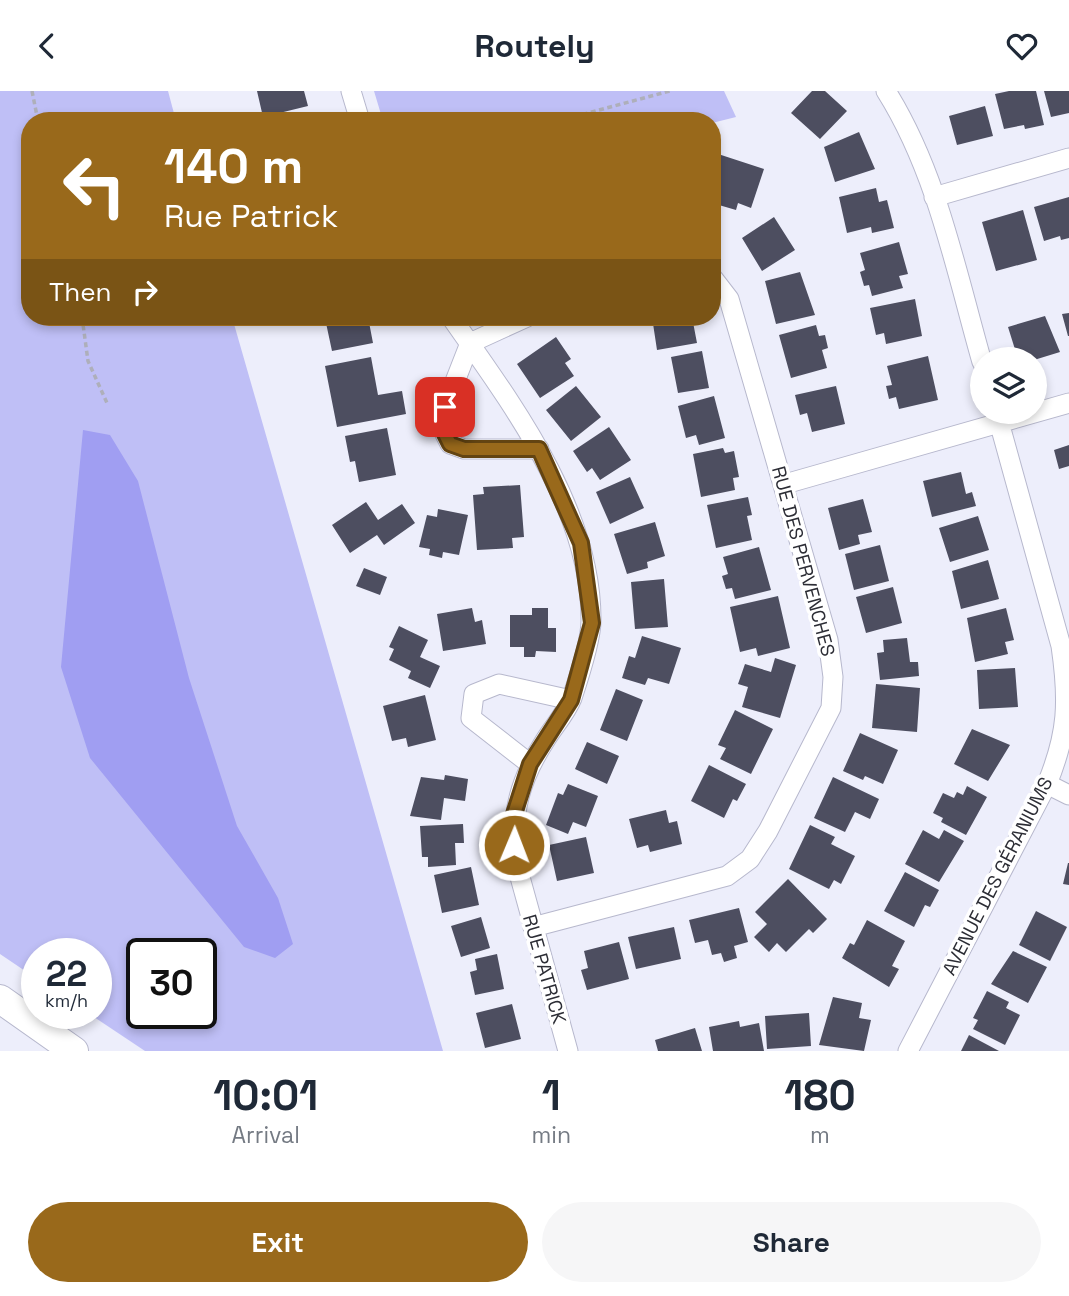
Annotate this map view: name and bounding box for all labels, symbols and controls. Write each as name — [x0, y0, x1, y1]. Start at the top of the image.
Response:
text: Routely — [474, 26, 595, 66]
icon: back — [28, 27, 66, 65]
icon: heart — [1003, 27, 1041, 65]
text: 140 m — [164, 135, 303, 197]
icon: left — [49, 140, 140, 231]
text: Rue Patrick — [164, 196, 338, 236]
icon: right — [126, 273, 164, 311]
text: Then — [49, 275, 112, 309]
map controls — [970, 347, 1047, 424]
button: layers — [970, 347, 1047, 424]
pin — [415, 377, 475, 437]
icon: arrive — [426, 388, 464, 426]
street label: RUE DES PERVENCHES — [766, 463, 841, 659]
street label: AVENUE DES GÉRANIUMS — [937, 773, 1058, 980]
position arrow — [477, 808, 551, 882]
street label: RUE PATRICK — [517, 912, 572, 1027]
speed limit sign: 30 — [126, 938, 217, 1029]
text: 22 — [46, 952, 87, 996]
text: km/h — [45, 989, 88, 1012]
text: 10:01 — [213, 1069, 318, 1122]
text: 1 — [542, 1069, 561, 1122]
text: 180 — [784, 1069, 856, 1122]
text: Arrival — [232, 1120, 300, 1150]
text: min — [531, 1120, 571, 1150]
text: m — [810, 1120, 830, 1150]
button: Exit — [28, 1202, 528, 1282]
button: Share — [542, 1202, 1041, 1282]

